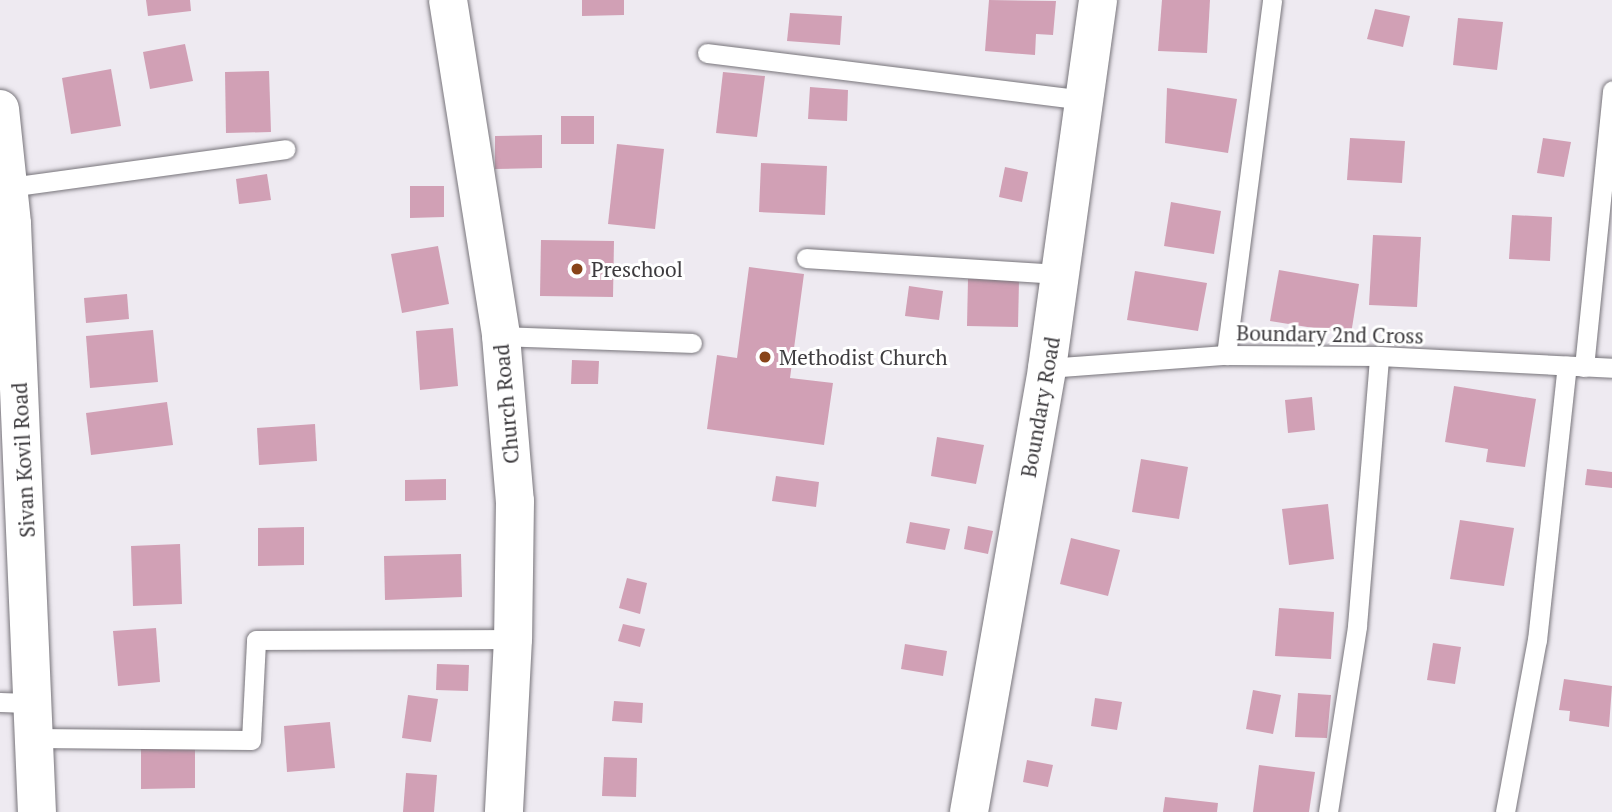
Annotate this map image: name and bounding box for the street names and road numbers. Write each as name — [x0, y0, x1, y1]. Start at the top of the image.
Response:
street label: Boundary 2nd Cross — [1236, 320, 1424, 348]
street label: Boundary Road — [1015, 335, 1065, 479]
street label: Church Road — [488, 343, 524, 465]
street label: Sivan Kovil Road — [6, 382, 40, 538]

